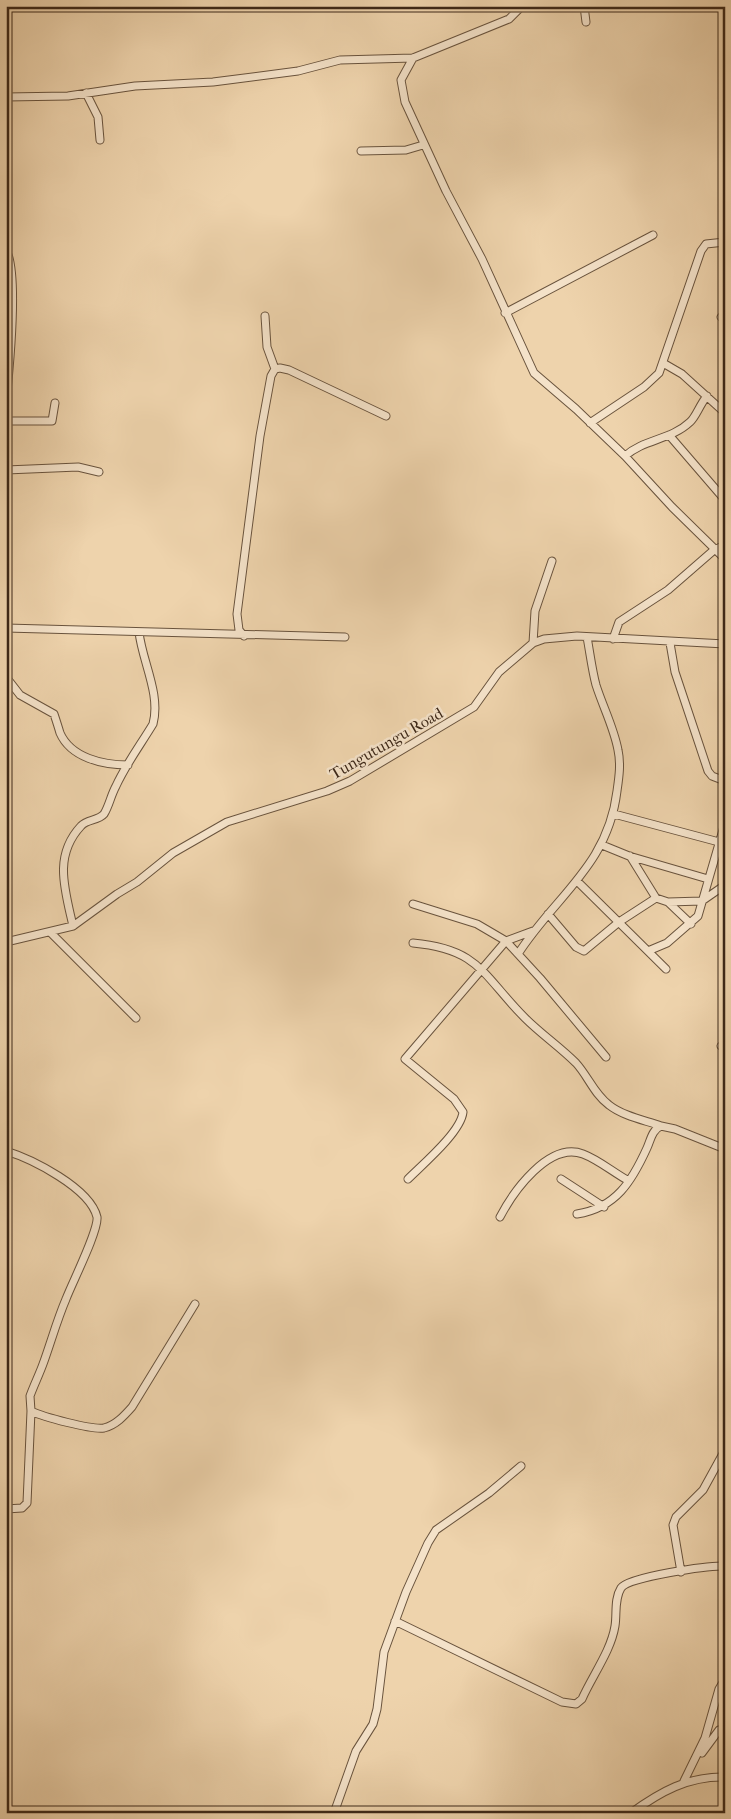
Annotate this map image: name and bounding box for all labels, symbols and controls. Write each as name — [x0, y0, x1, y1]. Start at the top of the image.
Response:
street label: Tungutungu Road — [326, 703, 446, 784]

